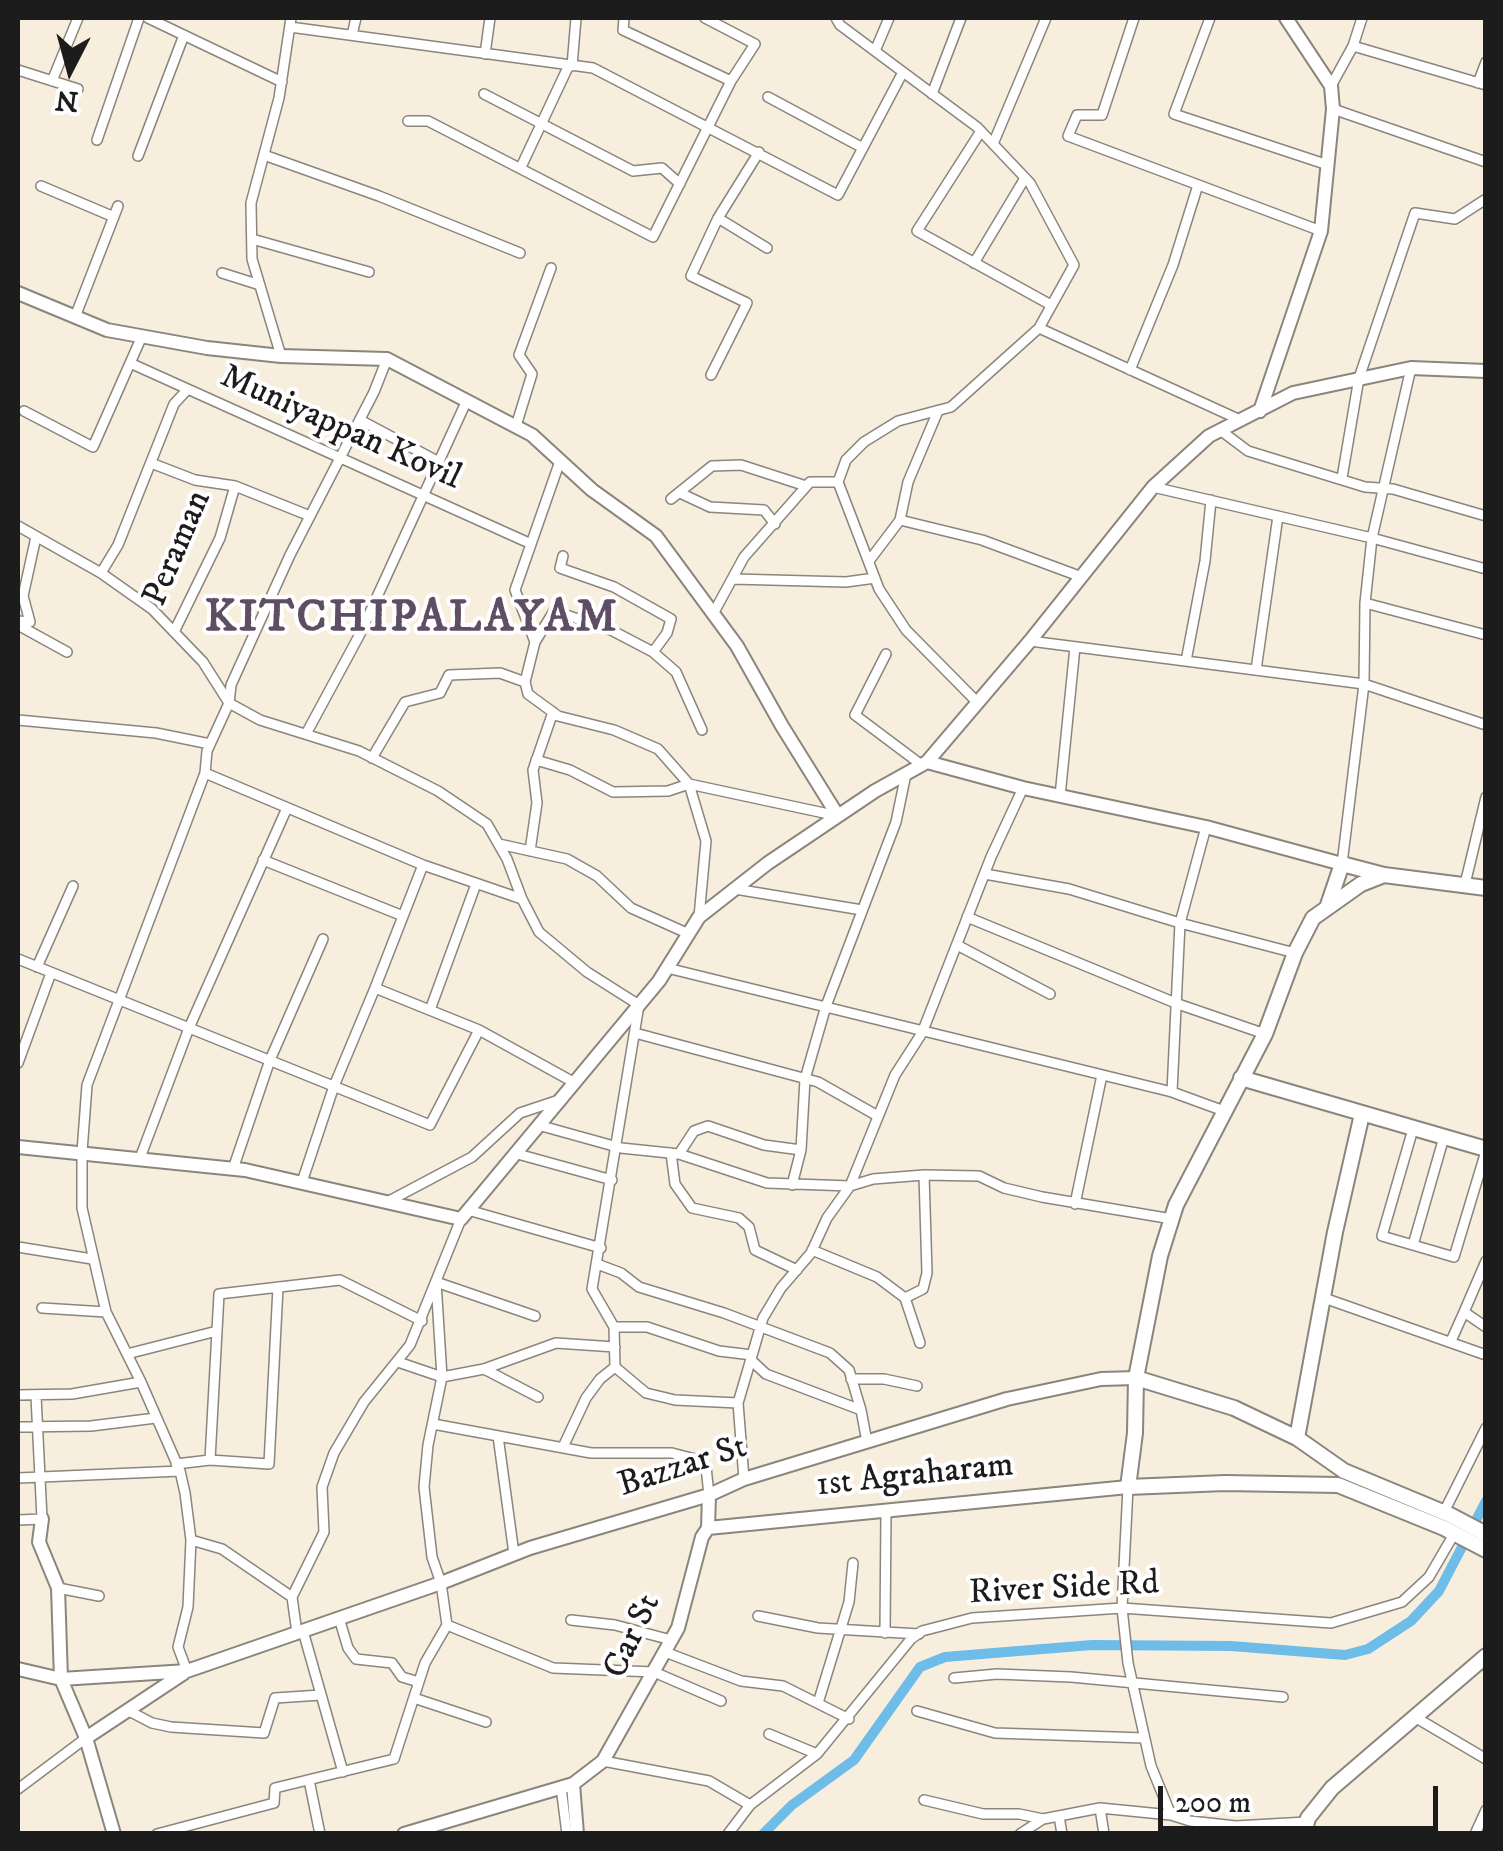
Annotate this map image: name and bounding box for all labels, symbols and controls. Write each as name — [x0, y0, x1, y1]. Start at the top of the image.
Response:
north arrow — [20, 20, 120, 120]
text: N — [54, 82, 80, 119]
street label: Muniyappan Kovil — [213, 357, 467, 501]
street label: Peraman — [136, 485, 222, 613]
district label: KITCHIPALAYAM — [205, 594, 619, 648]
street label: Bazzar St — [614, 1428, 752, 1508]
street label: 1st Agraharam — [814, 1446, 1016, 1508]
street label: River Side Rd — [968, 1564, 1160, 1616]
street label: Car St — [596, 1588, 672, 1686]
scale bar — [1163, 1766, 1443, 1828]
text: 200 m — [1175, 1785, 1251, 1822]

